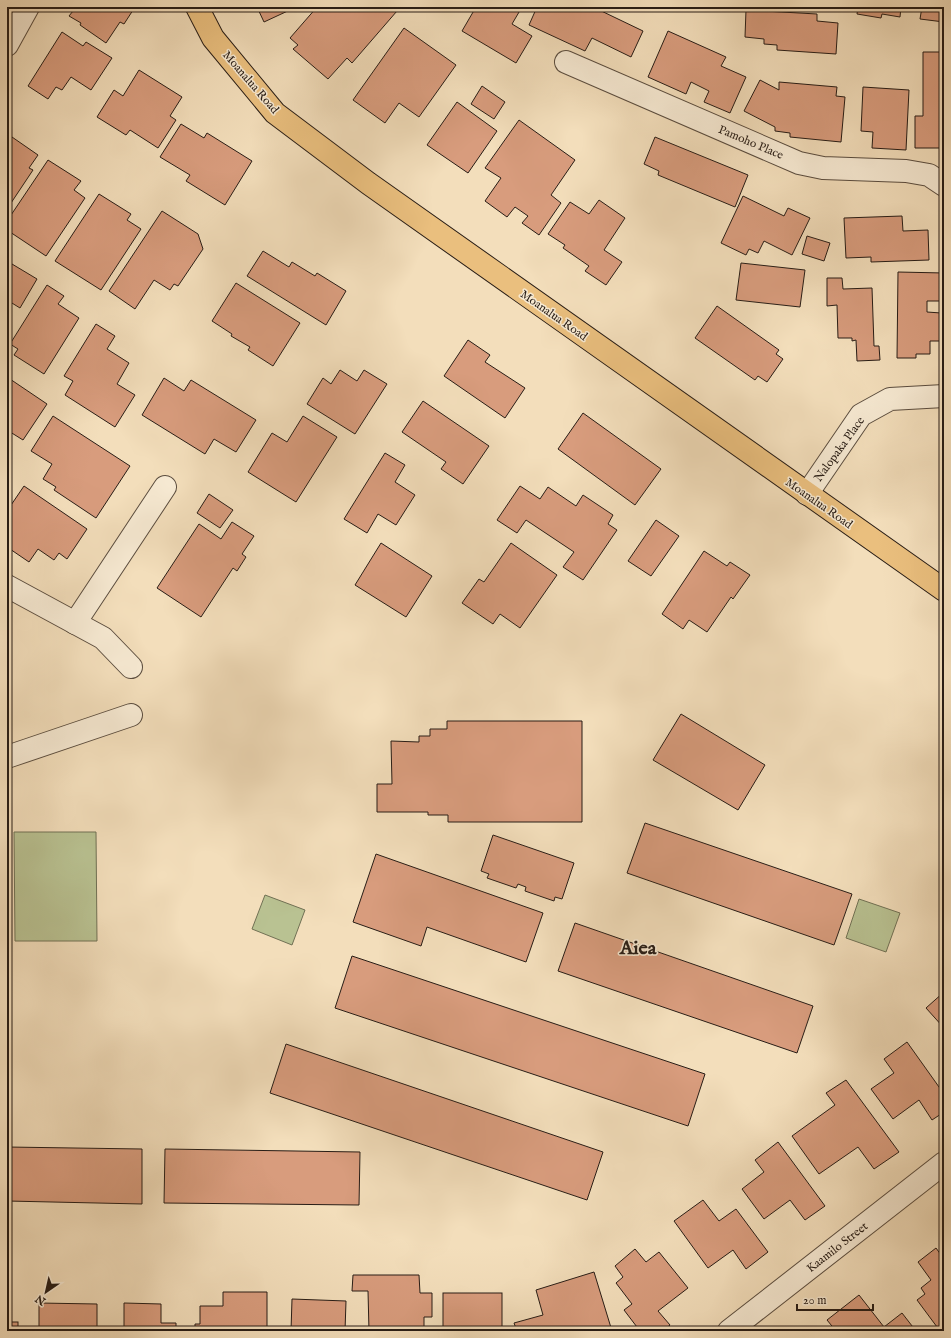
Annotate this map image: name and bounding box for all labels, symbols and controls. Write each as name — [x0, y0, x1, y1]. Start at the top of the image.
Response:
street label: Moanalua Road — [219, 48, 283, 117]
street label: Pamoho Place — [716, 122, 786, 163]
street label: Moanalua Road — [517, 287, 591, 344]
street label: Nalopaka Place — [811, 413, 869, 485]
street label: Moanalua Road — [782, 475, 856, 532]
district label: Aiea — [619, 936, 657, 961]
street label: Kaamilo Street — [804, 1219, 871, 1276]
north arrow — [26, 1272, 66, 1312]
scale bar — [797, 1286, 873, 1312]
text: N — [33, 1291, 50, 1308]
text: 20 m — [803, 1293, 826, 1308]

